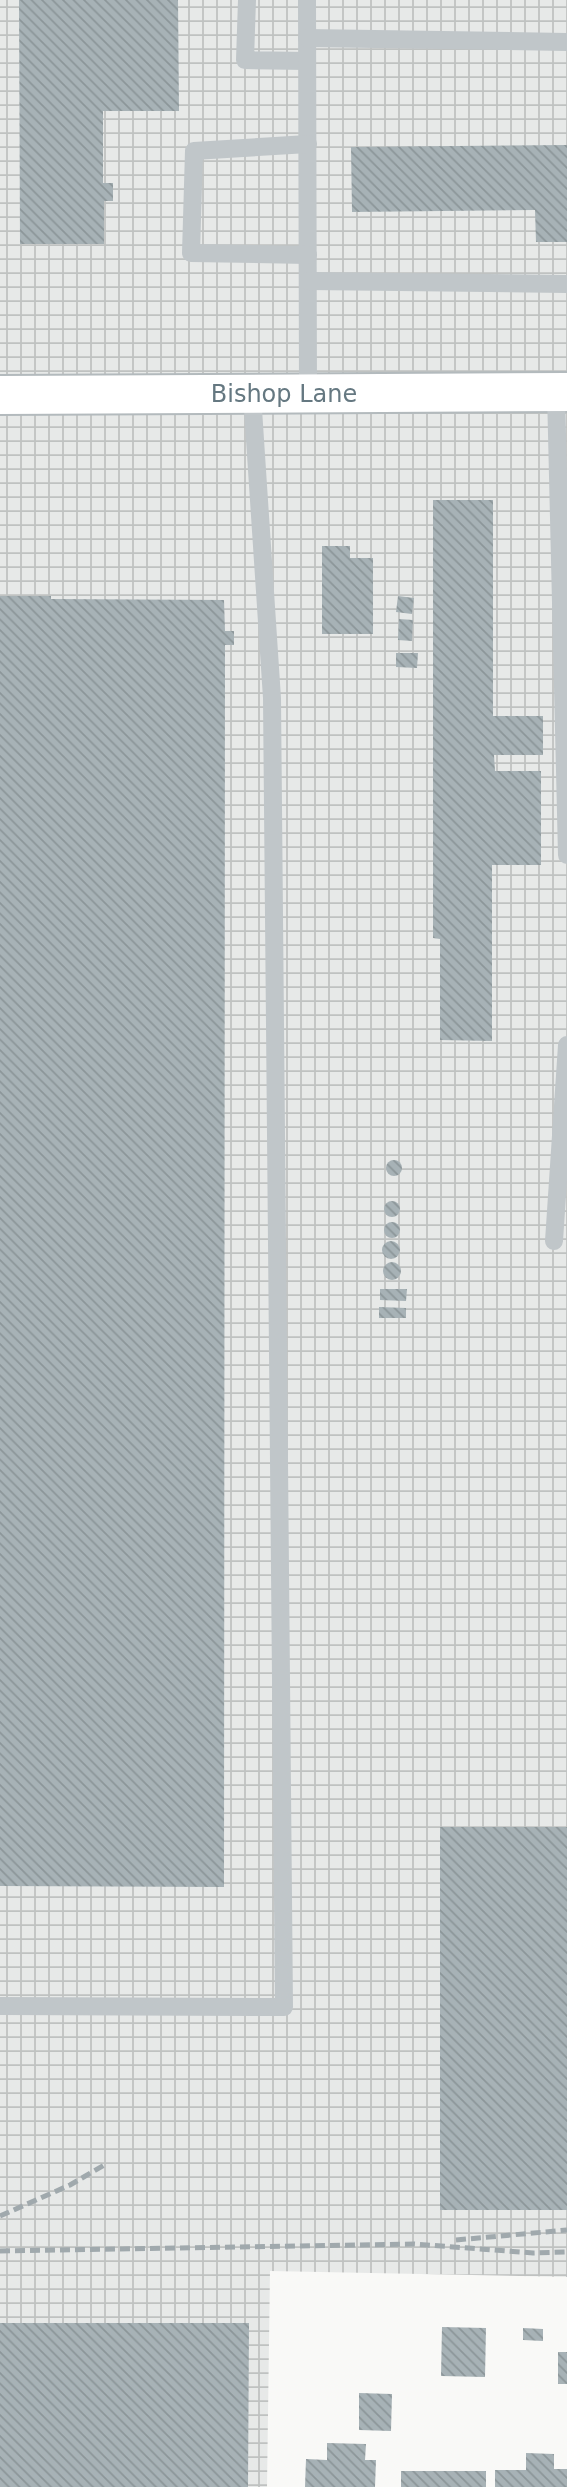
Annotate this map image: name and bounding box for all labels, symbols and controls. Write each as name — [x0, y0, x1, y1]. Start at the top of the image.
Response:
street label: Bishop Lane — [211, 380, 357, 408]

